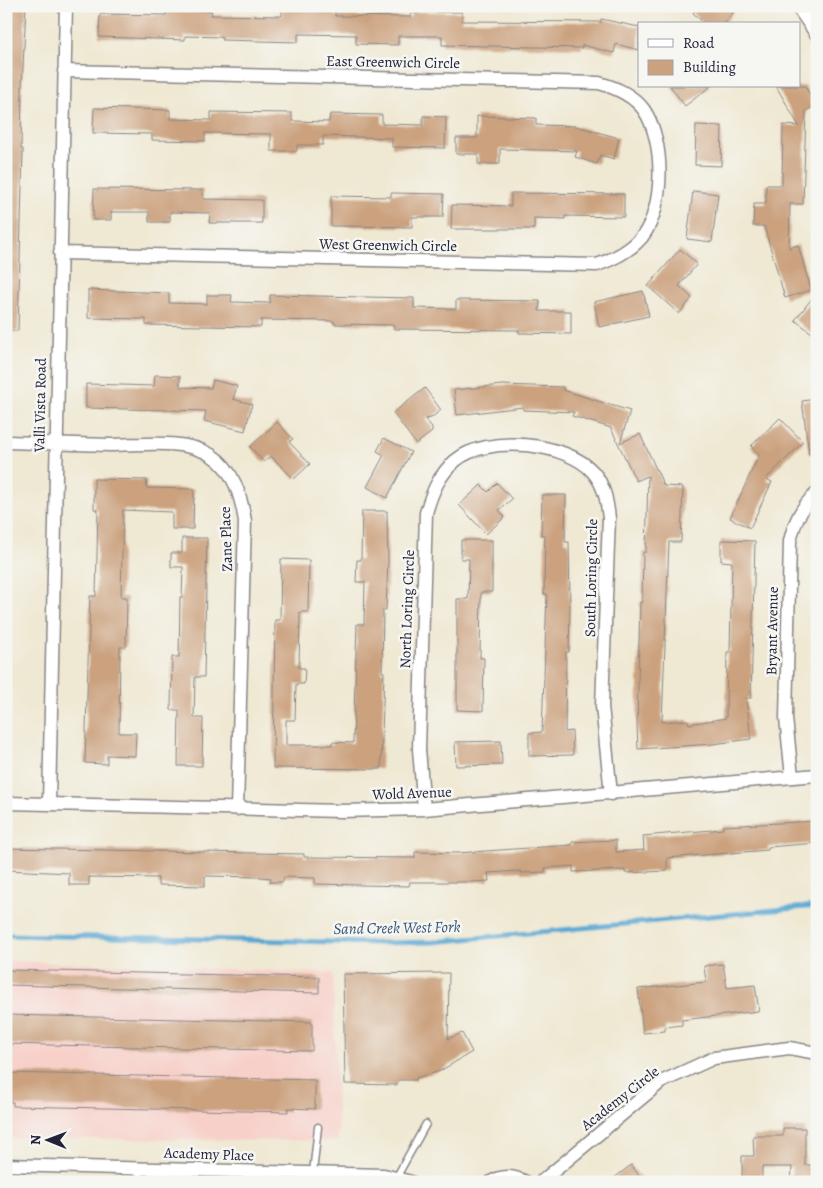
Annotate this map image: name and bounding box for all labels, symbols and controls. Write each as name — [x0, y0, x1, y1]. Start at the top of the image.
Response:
legend — [638, 22, 800, 88]
text: Road — [683, 33, 715, 53]
street label: East Greenwich Circle — [326, 51, 460, 73]
text: Building — [683, 57, 736, 77]
street label: West Greenwich Circle — [318, 234, 457, 256]
street label: Valli Vista Road — [29, 357, 51, 453]
street label: Zane Place — [215, 506, 237, 572]
street label: South Loring Circle — [580, 518, 602, 637]
street label: North Loring Circle — [395, 549, 419, 669]
street label: Bryant Avenue — [761, 586, 783, 676]
street label: Wold Avenue — [371, 782, 452, 804]
water label: Sand Creek West Fork — [333, 916, 461, 940]
street label: Academy Circle — [576, 1061, 663, 1135]
north arrow — [22, 1116, 72, 1166]
text: N — [26, 1135, 45, 1145]
street label: Academy Place — [163, 1142, 255, 1166]

